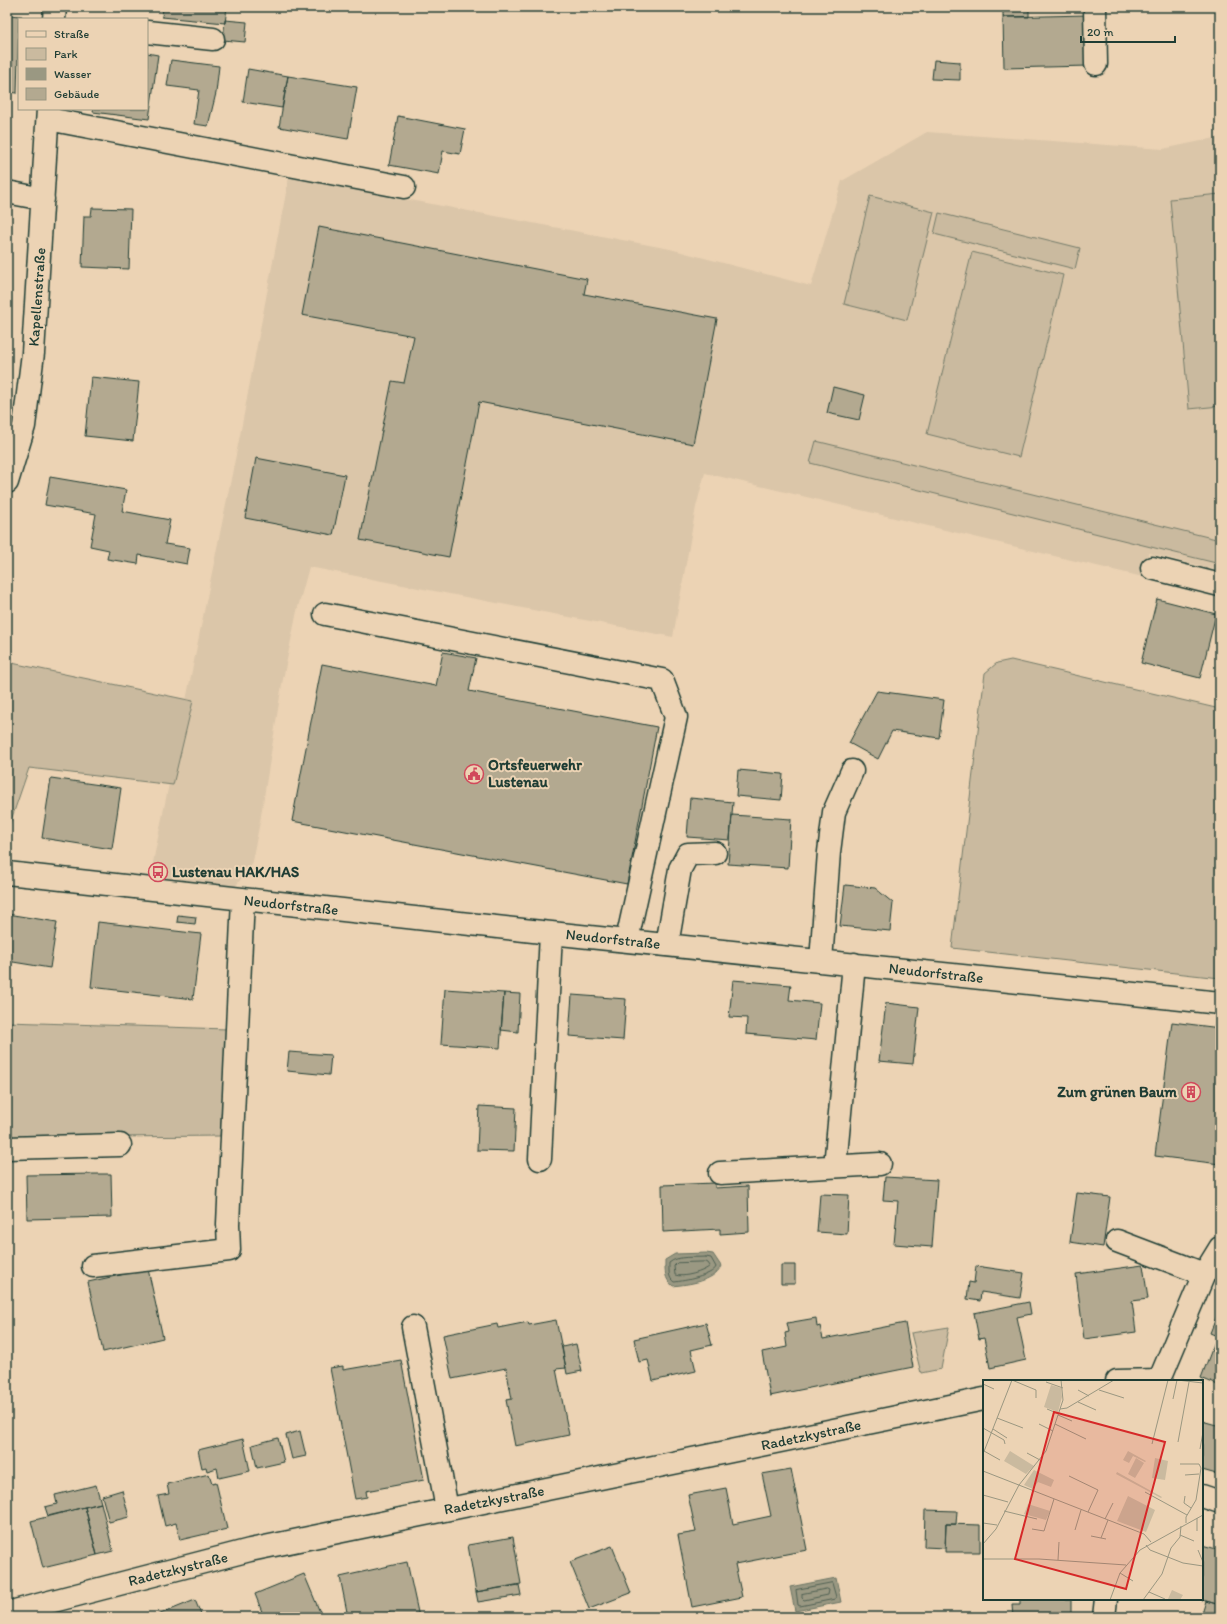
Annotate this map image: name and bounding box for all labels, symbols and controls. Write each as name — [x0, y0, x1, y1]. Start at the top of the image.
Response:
legend — [18, 18, 148, 110]
scale bar — [1081, 18, 1175, 44]
text: 20 m — [1087, 25, 1114, 39]
text: Straße — [54, 27, 89, 41]
text: Park — [54, 47, 78, 61]
text: Wasser — [54, 67, 91, 81]
text: Gebäude — [54, 87, 99, 101]
street label: Kapellenstraße — [25, 247, 49, 347]
place label: Ortsfeuerwehr Lustenau — [488, 756, 582, 791]
public building icon: Ortsfeuerwehr Lustenau — [463, 763, 485, 785]
bus stop icon: Lustenau HAK/HAS — [147, 861, 169, 883]
place label: Lustenau HAK/HAS — [172, 863, 300, 881]
street label: Neudorfstraße — [243, 891, 339, 919]
street label: Neudorfstraße — [565, 925, 661, 953]
street label: Neudorfstraße — [888, 959, 984, 987]
building icon: Zum grünen Baum — [1180, 1081, 1202, 1103]
place label: Zum grünen Baum — [1057, 1083, 1177, 1102]
inset map — [983, 1380, 1203, 1600]
street label: Radetzkystraße — [759, 1416, 863, 1454]
street label: Radetzkystraße — [442, 1481, 546, 1519]
street label: Radetzkystraße — [126, 1548, 230, 1590]

